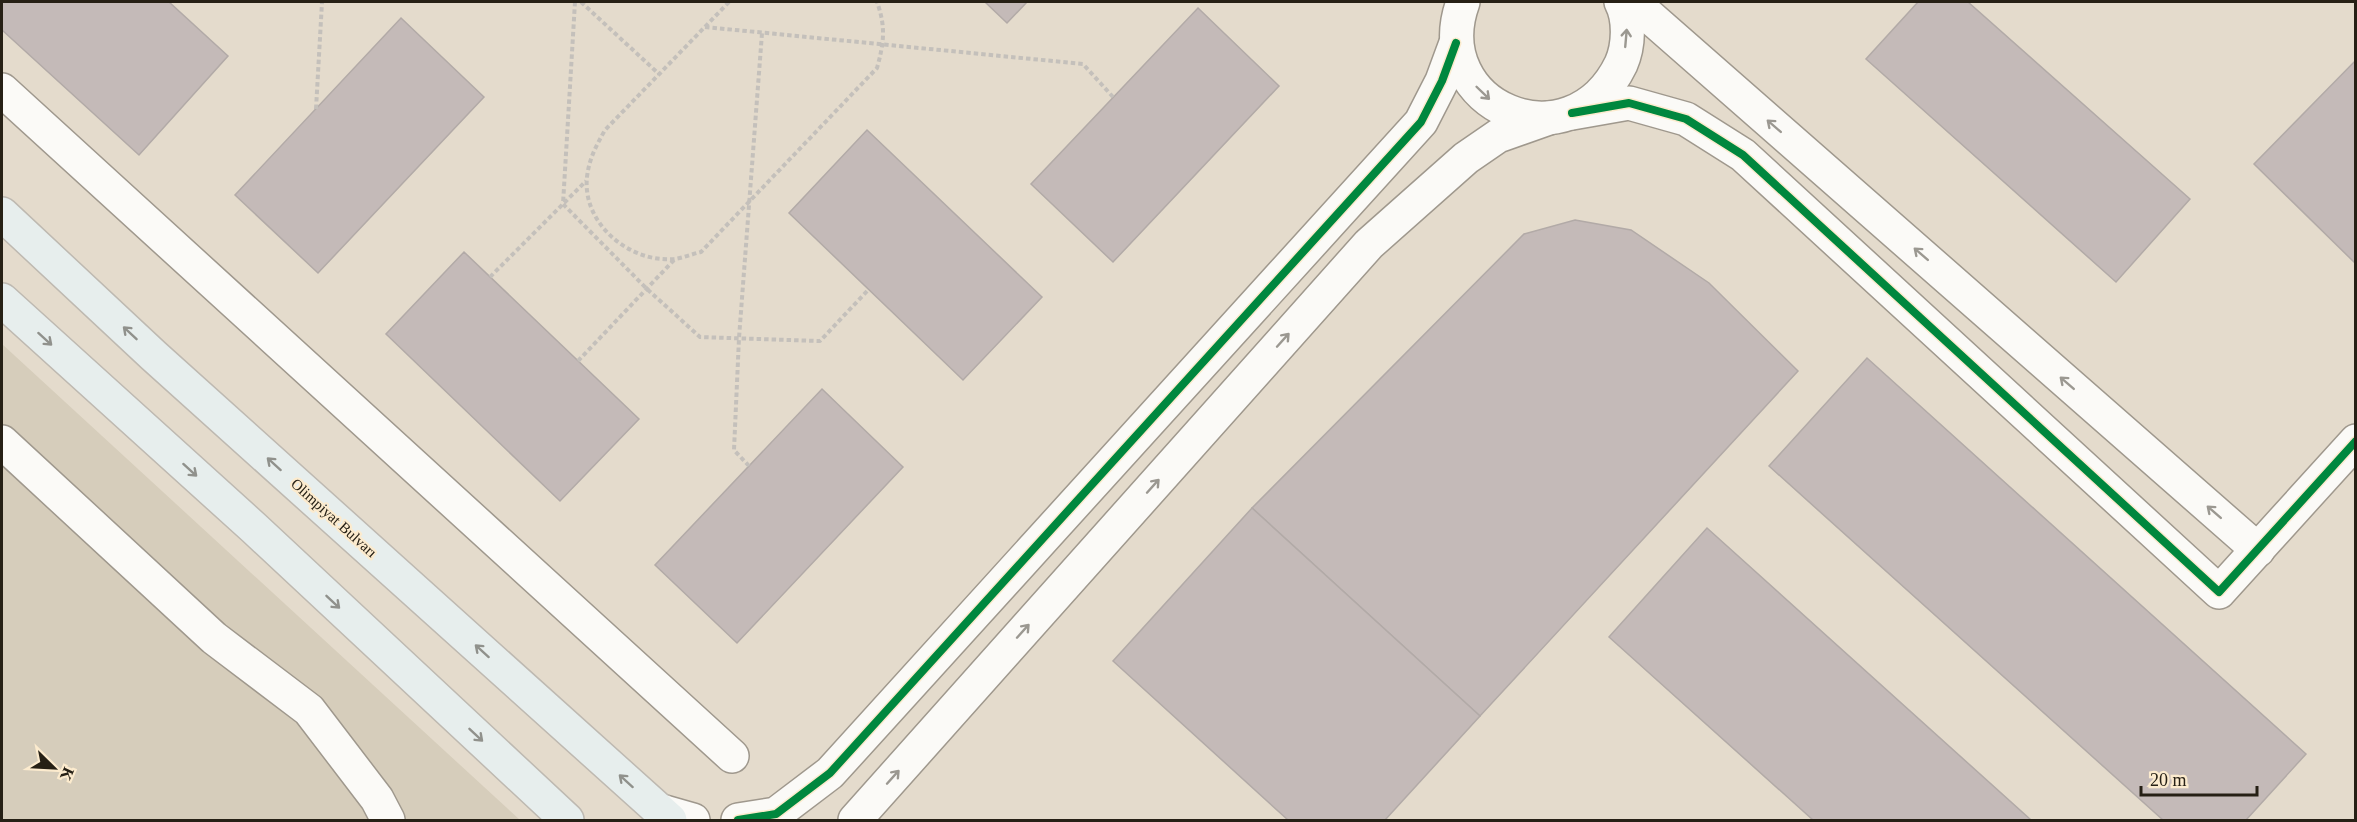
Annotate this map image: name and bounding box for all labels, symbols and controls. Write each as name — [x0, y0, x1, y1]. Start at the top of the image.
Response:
one-way arrow — [1621, 29, 1632, 49]
one-way arrow — [1475, 86, 1490, 100]
one-way arrow — [1767, 119, 1782, 133]
one-way arrow — [1914, 247, 1929, 261]
one-way arrow — [122, 326, 137, 340]
one-way arrow — [37, 332, 52, 346]
one-way arrow — [1276, 333, 1290, 348]
one-way arrow — [2060, 376, 2075, 390]
one-way arrow — [267, 457, 282, 471]
one-way arrow — [182, 463, 197, 477]
street label: Olimpiyat Bulvarı — [288, 475, 380, 561]
one-way arrow — [1146, 479, 1160, 494]
one-way arrow — [2206, 505, 2222, 518]
one-way arrow — [326, 595, 341, 609]
one-way arrow — [1016, 624, 1030, 639]
one-way arrow — [474, 644, 489, 658]
one-way arrow — [468, 728, 483, 742]
north arrow — [24, 738, 84, 798]
scale bar — [2141, 759, 2256, 797]
text: K — [57, 765, 78, 784]
one-way arrow — [886, 770, 900, 785]
text: 20 m — [2150, 770, 2187, 790]
one-way arrow — [619, 774, 634, 788]

